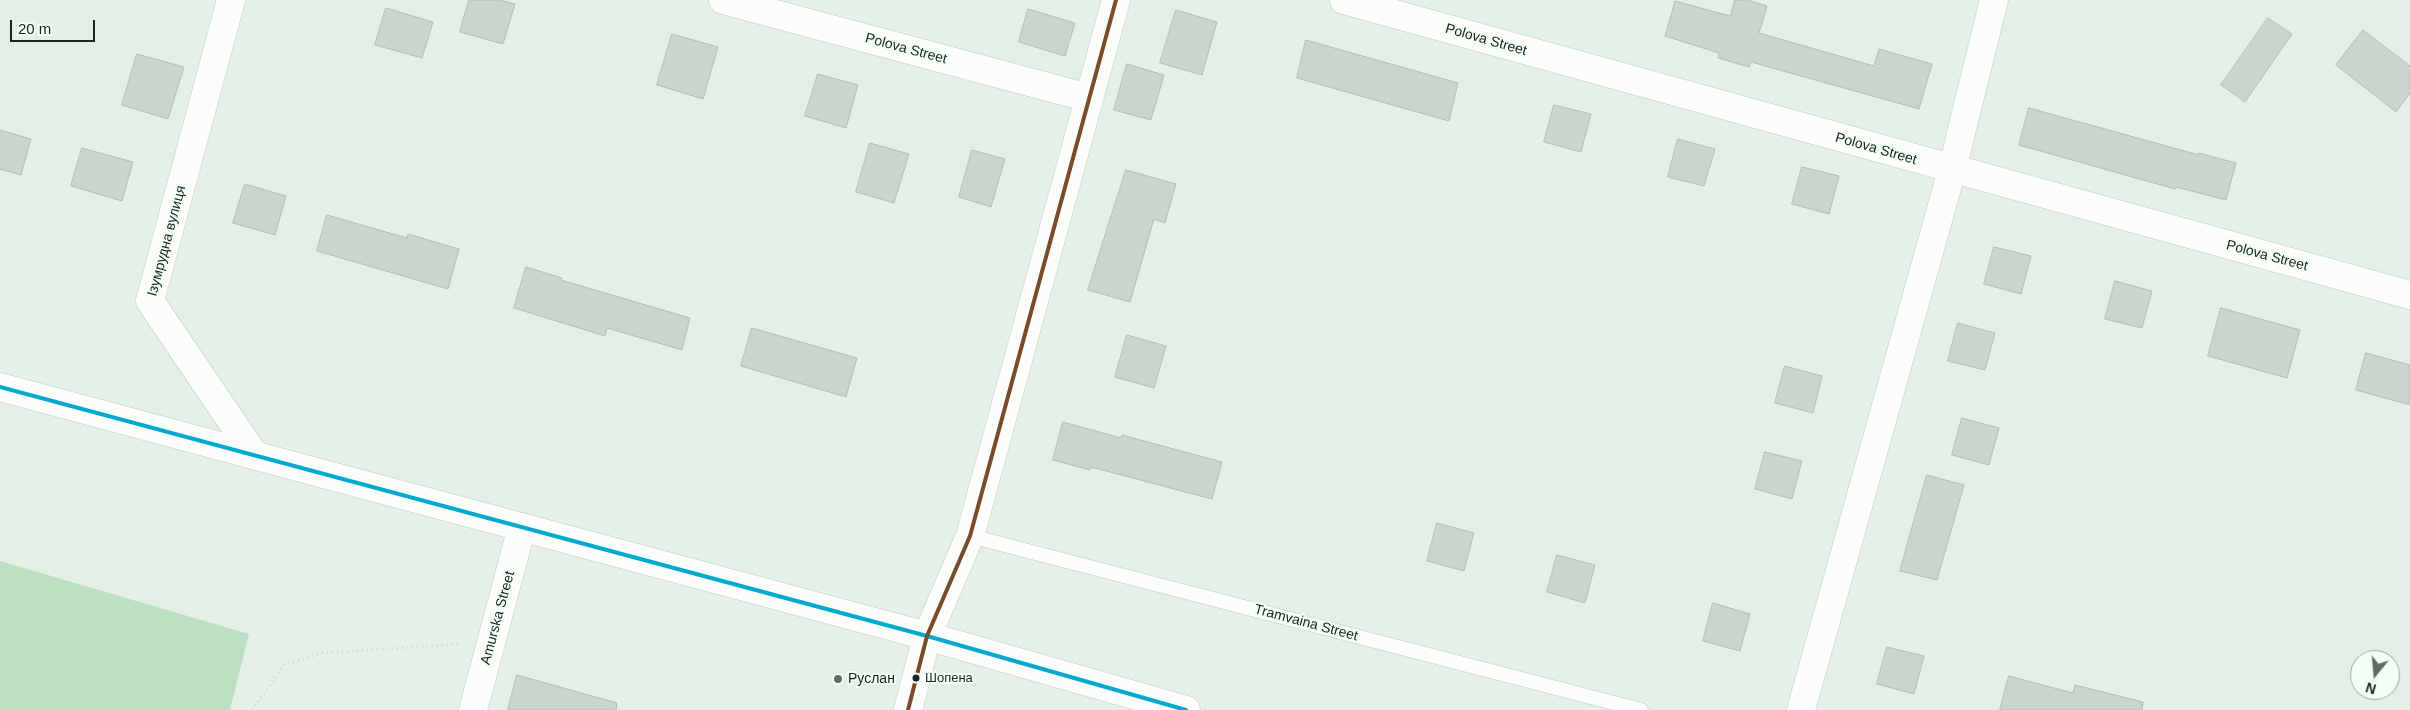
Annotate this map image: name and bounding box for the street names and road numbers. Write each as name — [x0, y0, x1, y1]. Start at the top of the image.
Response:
street label: Polova Street — [1443, 20, 1529, 60]
street label: Polova Street — [863, 30, 949, 68]
street label: Polova Street — [1833, 129, 1919, 169]
street label: Ізумрудна вулиця — [144, 184, 190, 298]
street label: Polova Street — [2224, 237, 2310, 275]
street label: Amurska Street — [477, 569, 519, 667]
street label: Tramvaina Street — [1252, 601, 1360, 645]

